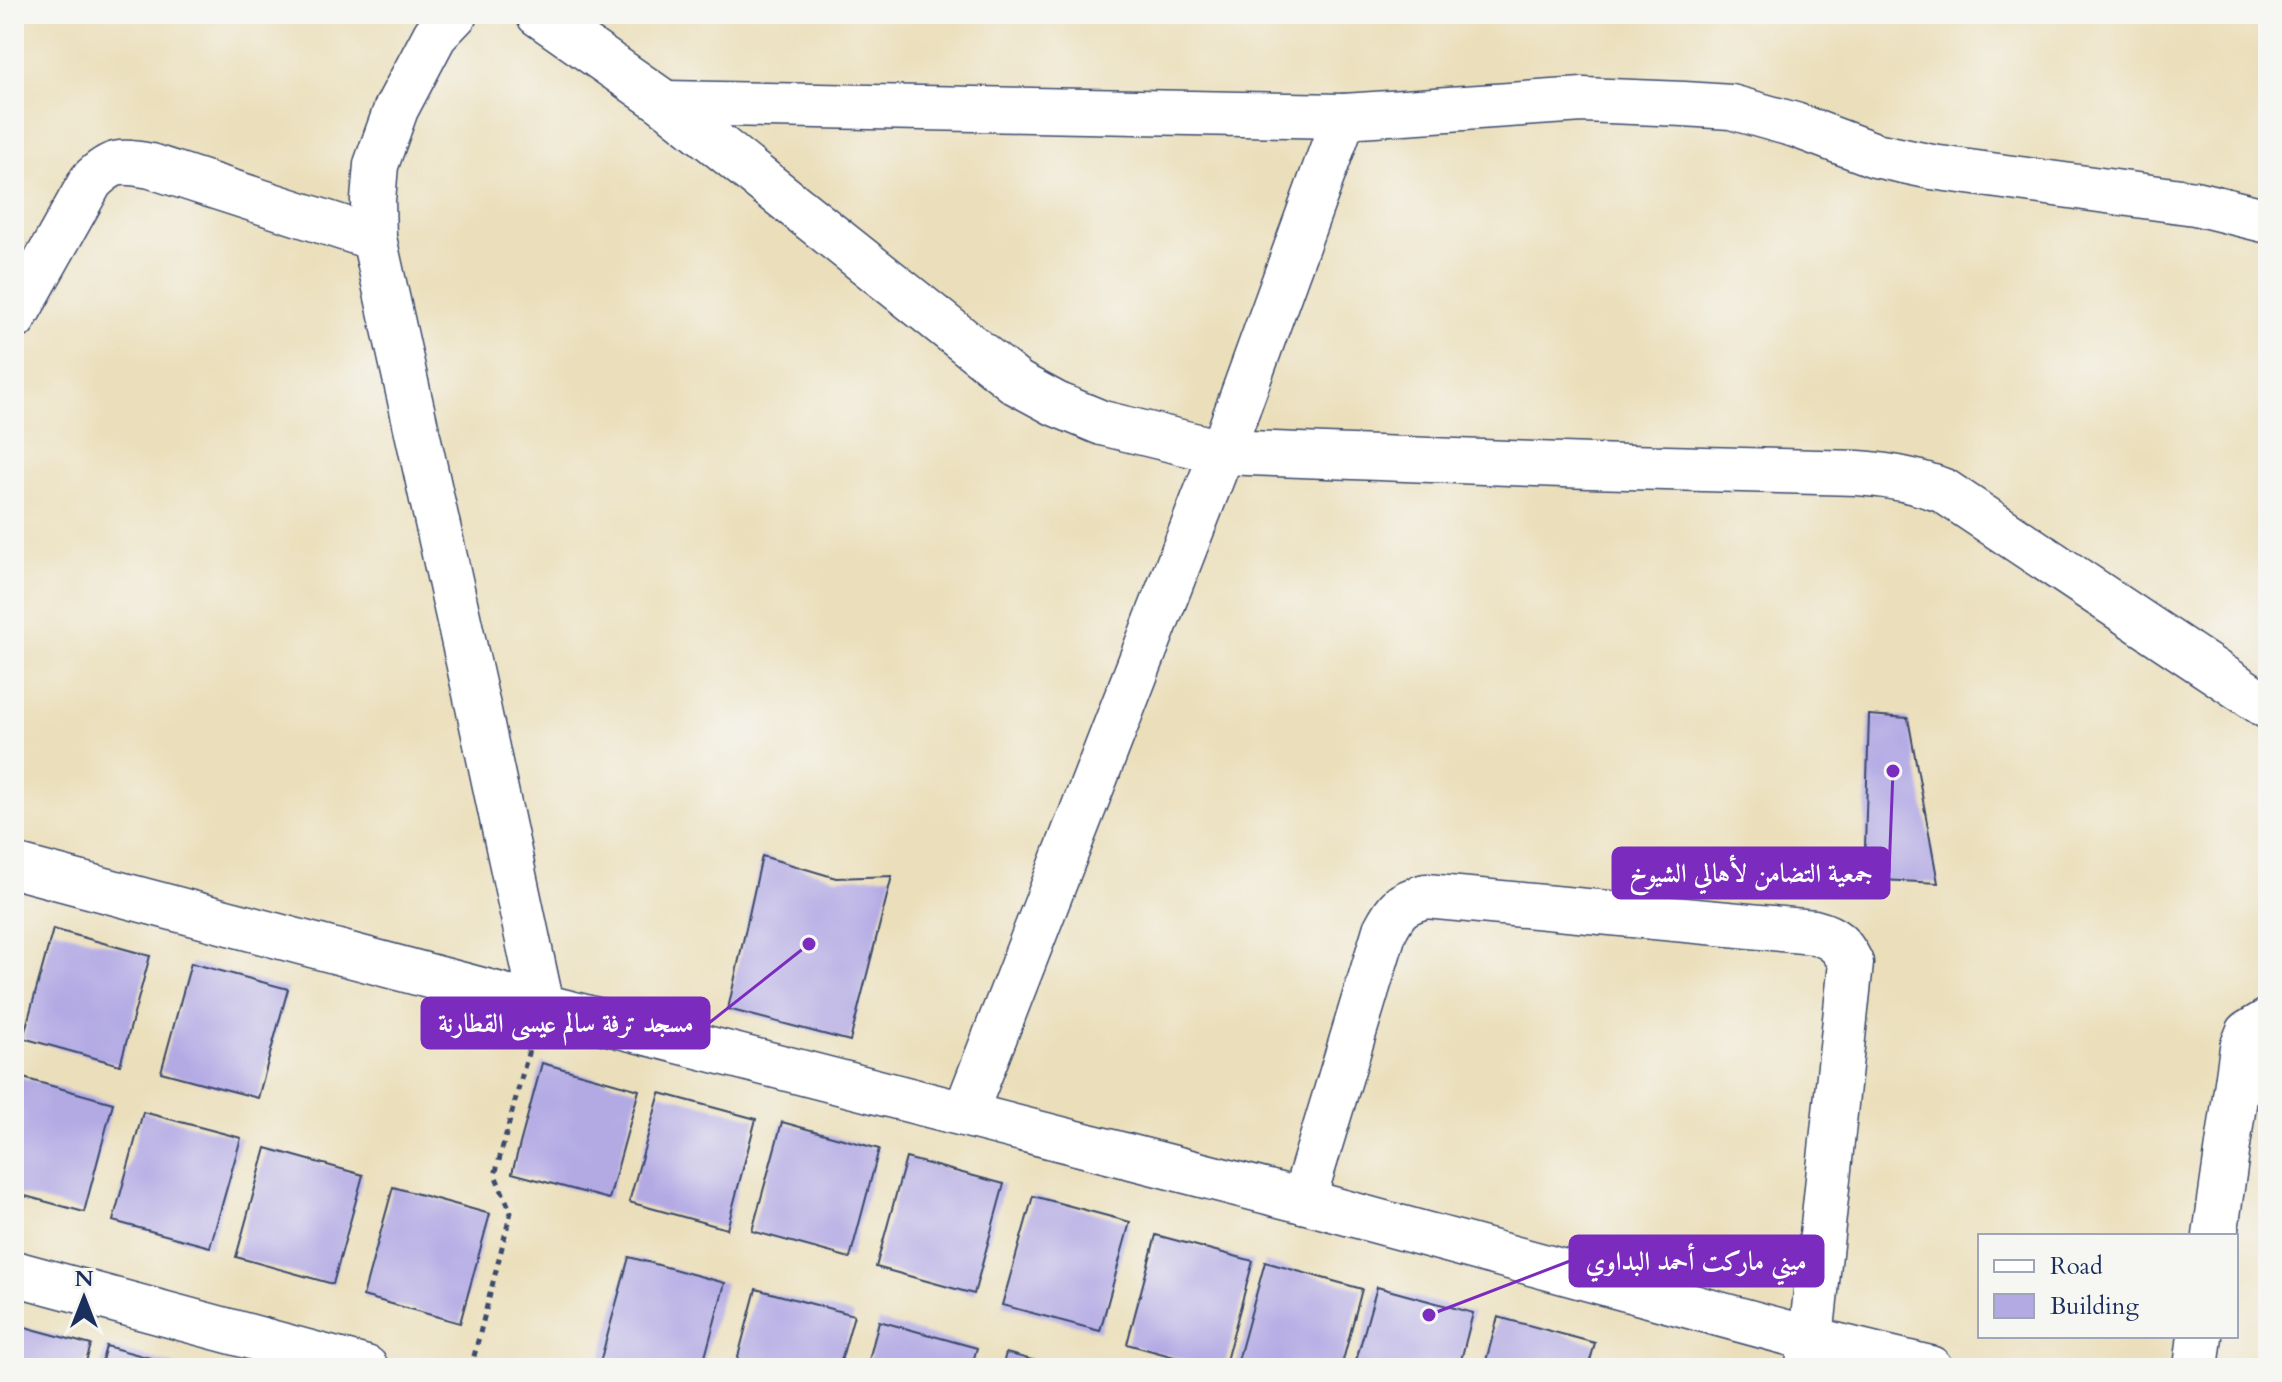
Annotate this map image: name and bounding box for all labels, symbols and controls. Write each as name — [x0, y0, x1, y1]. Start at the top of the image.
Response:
callout: جمعية التضامن لأهالي الشيوخ — [1613, 848, 1889, 898]
text: جمعية التضامن لأهالي الشيوخ — [1629, 854, 1873, 896]
callout: مسجد ترفة سالم عيسى القطارنة — [422, 998, 709, 1048]
text: مسجد ترفة سالم عيسى القطارنة — [438, 1006, 694, 1046]
legend — [1978, 1234, 2238, 1338]
callout: ميني ماركت أحمد البداوي — [1570, 1236, 1823, 1286]
text: ميني ماركت أحمد البداوي — [1585, 1243, 1807, 1286]
text: Road — [2050, 1250, 2103, 1283]
north arrow — [44, 1258, 124, 1338]
text: N — [74, 1264, 94, 1294]
text: Building — [2050, 1290, 2140, 1323]

